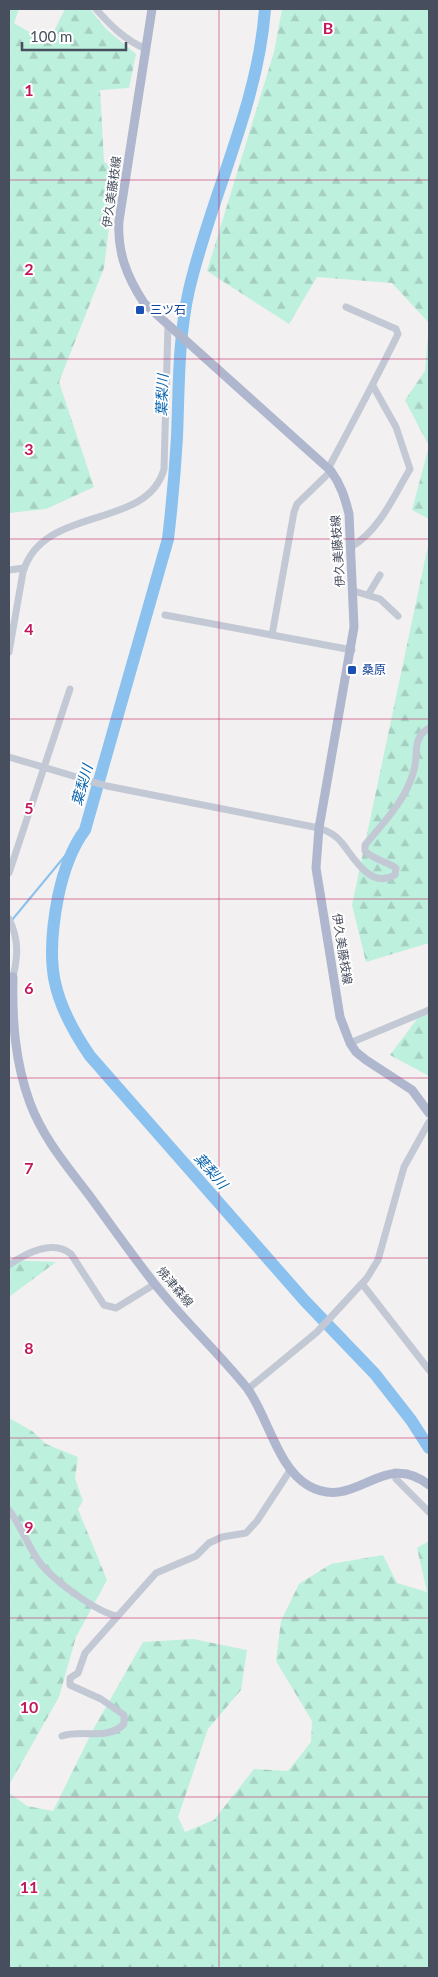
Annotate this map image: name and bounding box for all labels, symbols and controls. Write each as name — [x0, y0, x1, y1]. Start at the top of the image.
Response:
text: B — [323, 18, 333, 37]
scale bar — [22, 20, 126, 52]
text: 100 m — [30, 27, 72, 45]
text: 1 — [24, 80, 34, 99]
street label: 伊久美藤枝線 — [99, 155, 124, 229]
text: 2 — [24, 259, 34, 278]
place label: 三ツ石 — [150, 302, 186, 317]
marker: 三ツ石 — [134, 304, 146, 316]
water label: 葉梨川 — [152, 372, 171, 416]
text: 3 — [24, 439, 34, 458]
street label: 伊久美藤枝線 — [328, 515, 347, 587]
text: 4 — [24, 619, 34, 638]
place label: 桑原 — [362, 662, 386, 677]
marker: 桑原 — [346, 664, 358, 676]
water label: 葉梨川 — [68, 760, 96, 807]
text: 5 — [24, 798, 34, 817]
street label: 伊久美藤枝線 — [329, 912, 356, 986]
text: 6 — [24, 978, 34, 997]
water label: 葉梨川 — [191, 1149, 233, 1194]
text: 7 — [24, 1158, 34, 1177]
street label: 焼津森線 — [154, 1263, 197, 1310]
text: 8 — [24, 1338, 34, 1357]
text: 9 — [24, 1517, 34, 1536]
text: 10 — [20, 1697, 38, 1716]
text: 11 — [20, 1877, 38, 1896]

